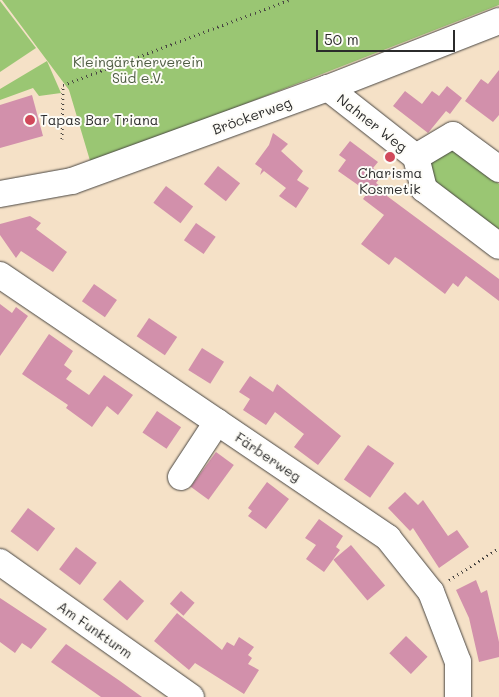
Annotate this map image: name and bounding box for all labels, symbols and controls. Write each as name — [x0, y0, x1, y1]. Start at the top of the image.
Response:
scale bar — [319, 20, 458, 52]
text: 50 m — [324, 29, 359, 49]
park label: Kleingärtnerverein Süd e.V. — [73, 54, 203, 86]
street label: Nahner Weg — [334, 91, 410, 155]
street label: Bröckerweg — [210, 94, 294, 138]
place label: Tapas Bar Triana — [40, 112, 158, 128]
marker: Tapas Bar Triana — [24, 114, 36, 126]
marker: Charisma Kosmetik — [384, 151, 396, 163]
place label: Charisma Kosmetik — [358, 165, 422, 198]
street label: Färberweg — [232, 429, 304, 485]
street label: Am Funkturm — [54, 598, 136, 662]

